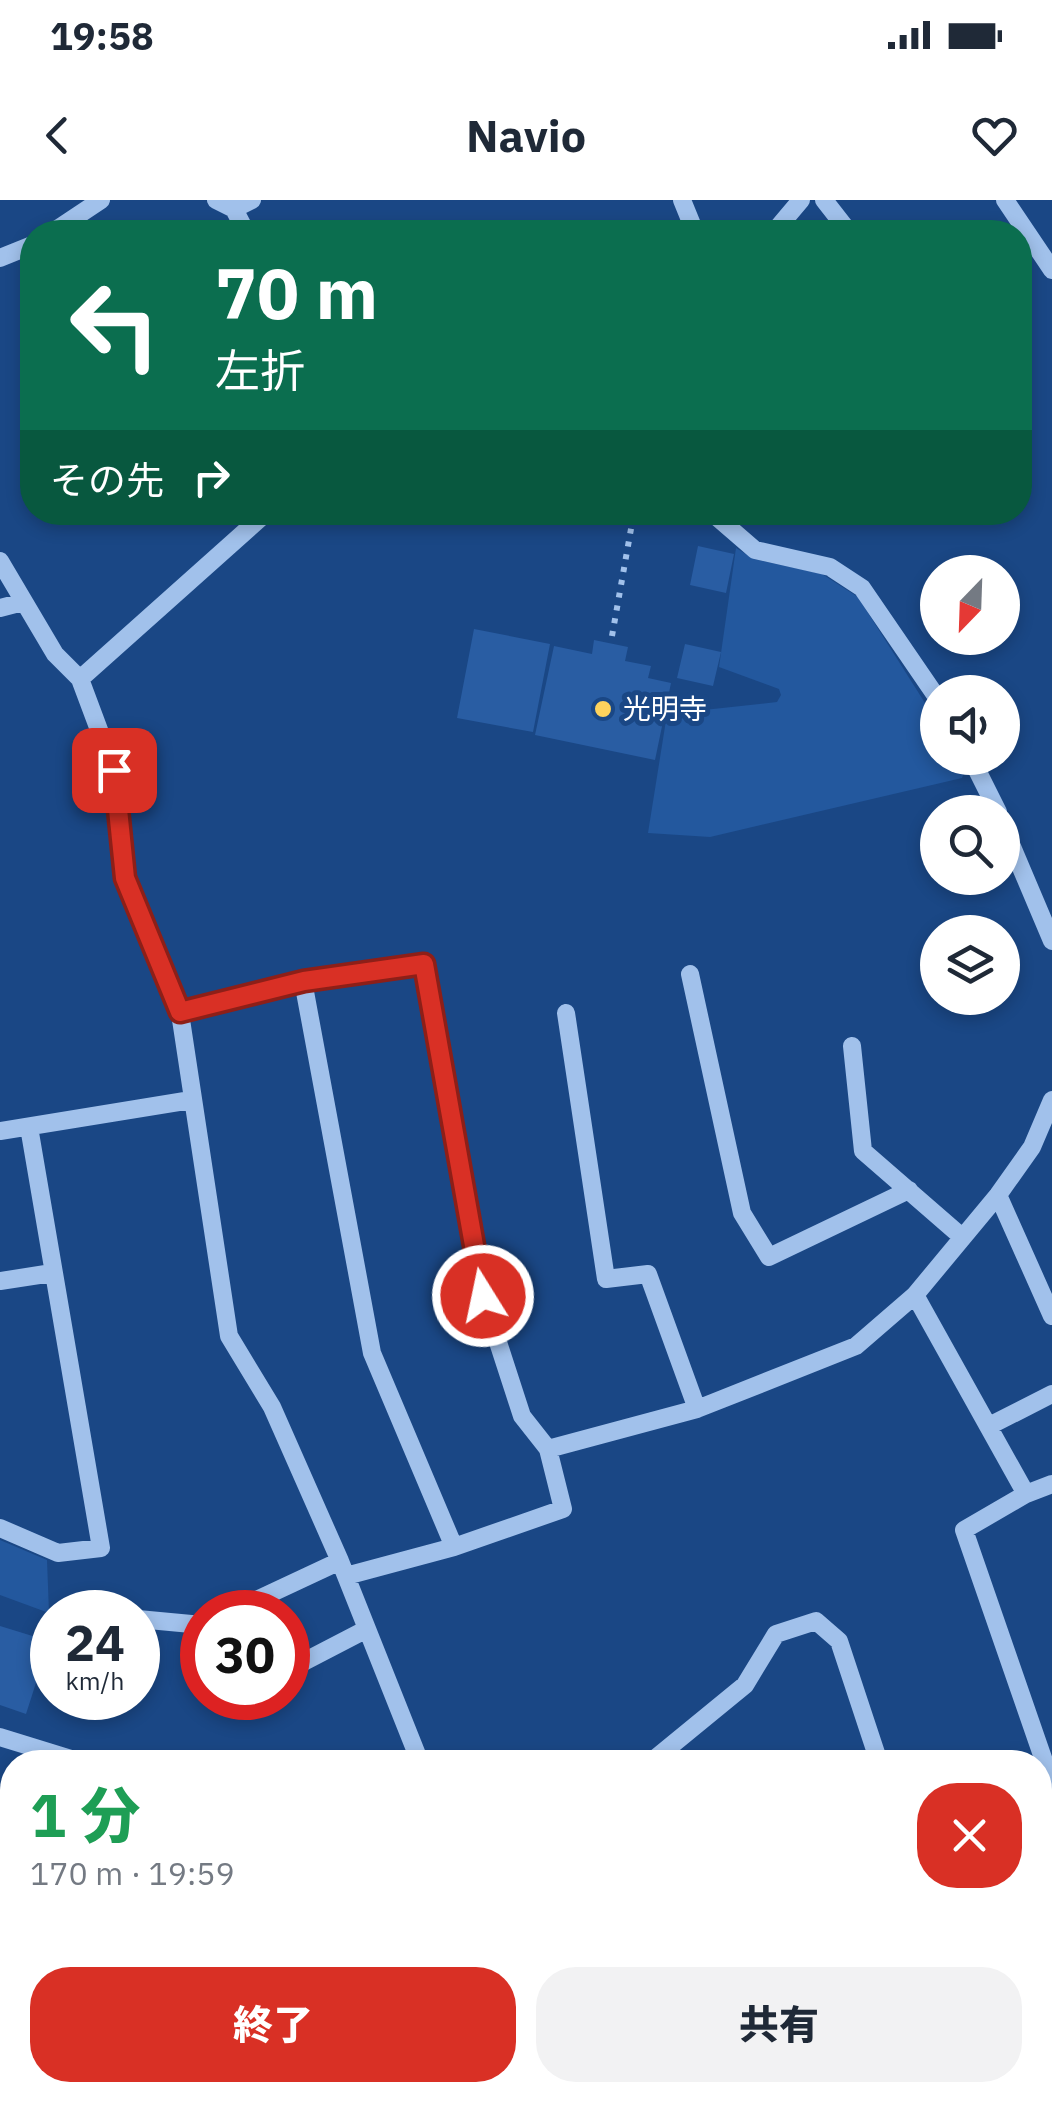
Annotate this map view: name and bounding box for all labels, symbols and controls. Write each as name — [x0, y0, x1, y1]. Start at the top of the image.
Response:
text: 19:58 — [50, 11, 154, 60]
text: Navio — [466, 106, 586, 164]
icon: back — [30, 108, 85, 163]
icon: heart — [967, 108, 1022, 163]
text: 70 m — [215, 247, 378, 338]
icon: left — [50, 260, 180, 390]
text: 左折 — [215, 341, 305, 399]
icon: right — [184, 450, 239, 505]
text: その先 — [50, 455, 164, 504]
north arrow — [920, 555, 1020, 655]
map controls — [920, 555, 1020, 1015]
button: sound — [920, 675, 1020, 775]
place label: 光明寺 — [623, 690, 707, 727]
marker: 光明寺 — [592, 698, 614, 720]
pin — [72, 728, 157, 813]
icon: arrive — [87, 743, 142, 798]
button: search — [920, 795, 1020, 895]
button: layers — [920, 915, 1020, 1015]
position arrow — [431, 1244, 535, 1348]
speed limit sign: 30 — [180, 1590, 310, 1720]
text: 24 — [65, 1610, 125, 1675]
text: km/h — [66, 1664, 124, 1697]
text: 1 分 — [30, 1775, 140, 1854]
button: close — [917, 1783, 1022, 1888]
text: 170 m · 19:59 — [30, 1852, 235, 1894]
button: 終了 — [30, 1967, 516, 2082]
button: 共有 — [536, 1967, 1022, 2082]

